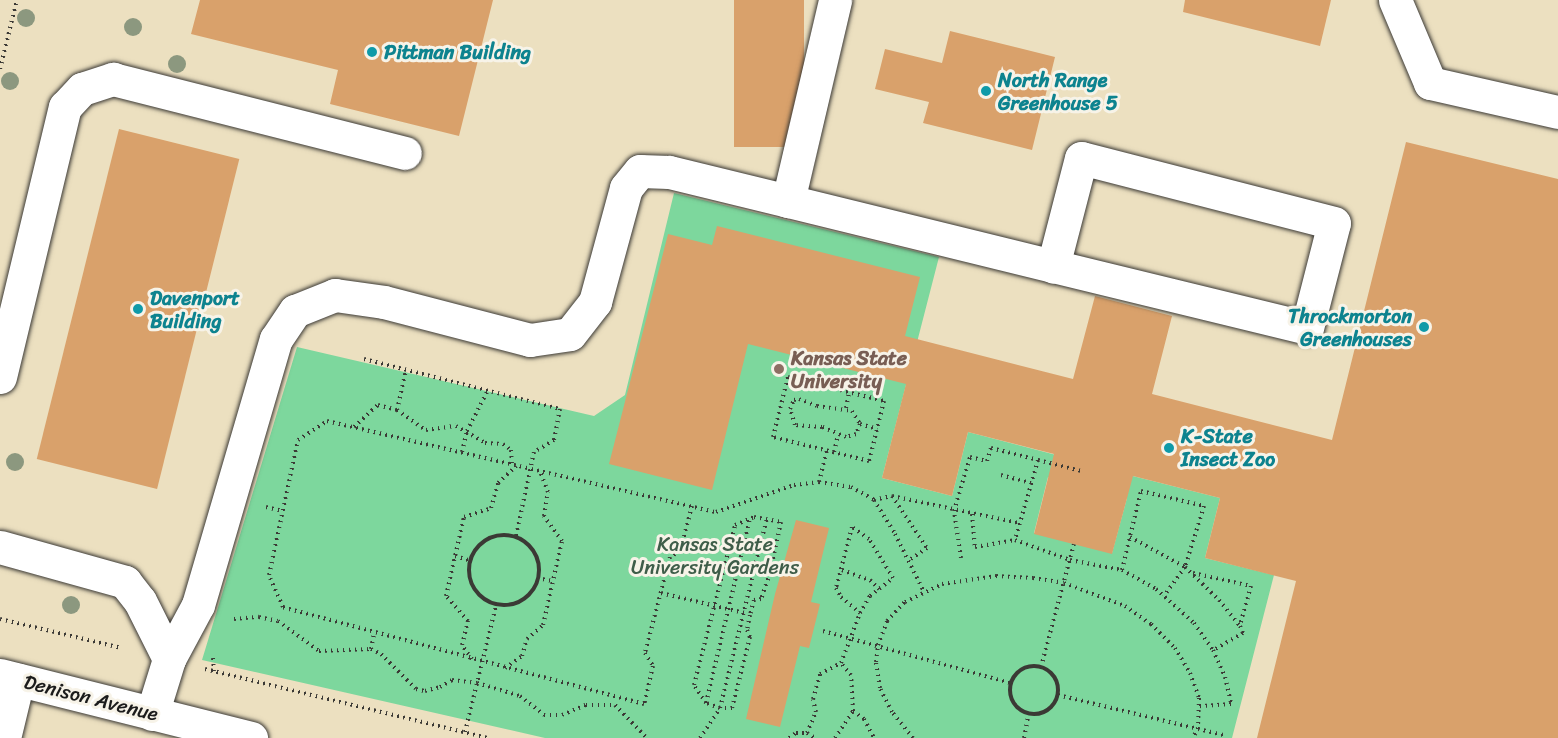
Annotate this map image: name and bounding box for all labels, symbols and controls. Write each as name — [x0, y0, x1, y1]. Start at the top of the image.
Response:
place label: Pittman Building — [384, 40, 531, 64]
marker: Pittman Building — [365, 45, 379, 59]
place label: North Range Greenhouse 5 — [998, 68, 1118, 115]
marker: North Range Greenhouse 5 — [979, 84, 993, 98]
place label: Davenport Building — [150, 286, 240, 333]
marker: Davenport Building — [131, 302, 145, 316]
place label: Throckmorton Greenhouses — [1288, 304, 1412, 351]
marker: Throckmorton Greenhouses — [1417, 320, 1431, 334]
place label: Kansas State University — [791, 346, 907, 393]
marker: Kansas State University — [772, 362, 786, 376]
place label: K-State Insect Zoo — [1181, 424, 1274, 471]
marker: K-State Insect Zoo — [1162, 441, 1176, 455]
park label: Kansas State University Gardens — [631, 532, 799, 579]
street label: Denison Avenue — [21, 670, 161, 726]

